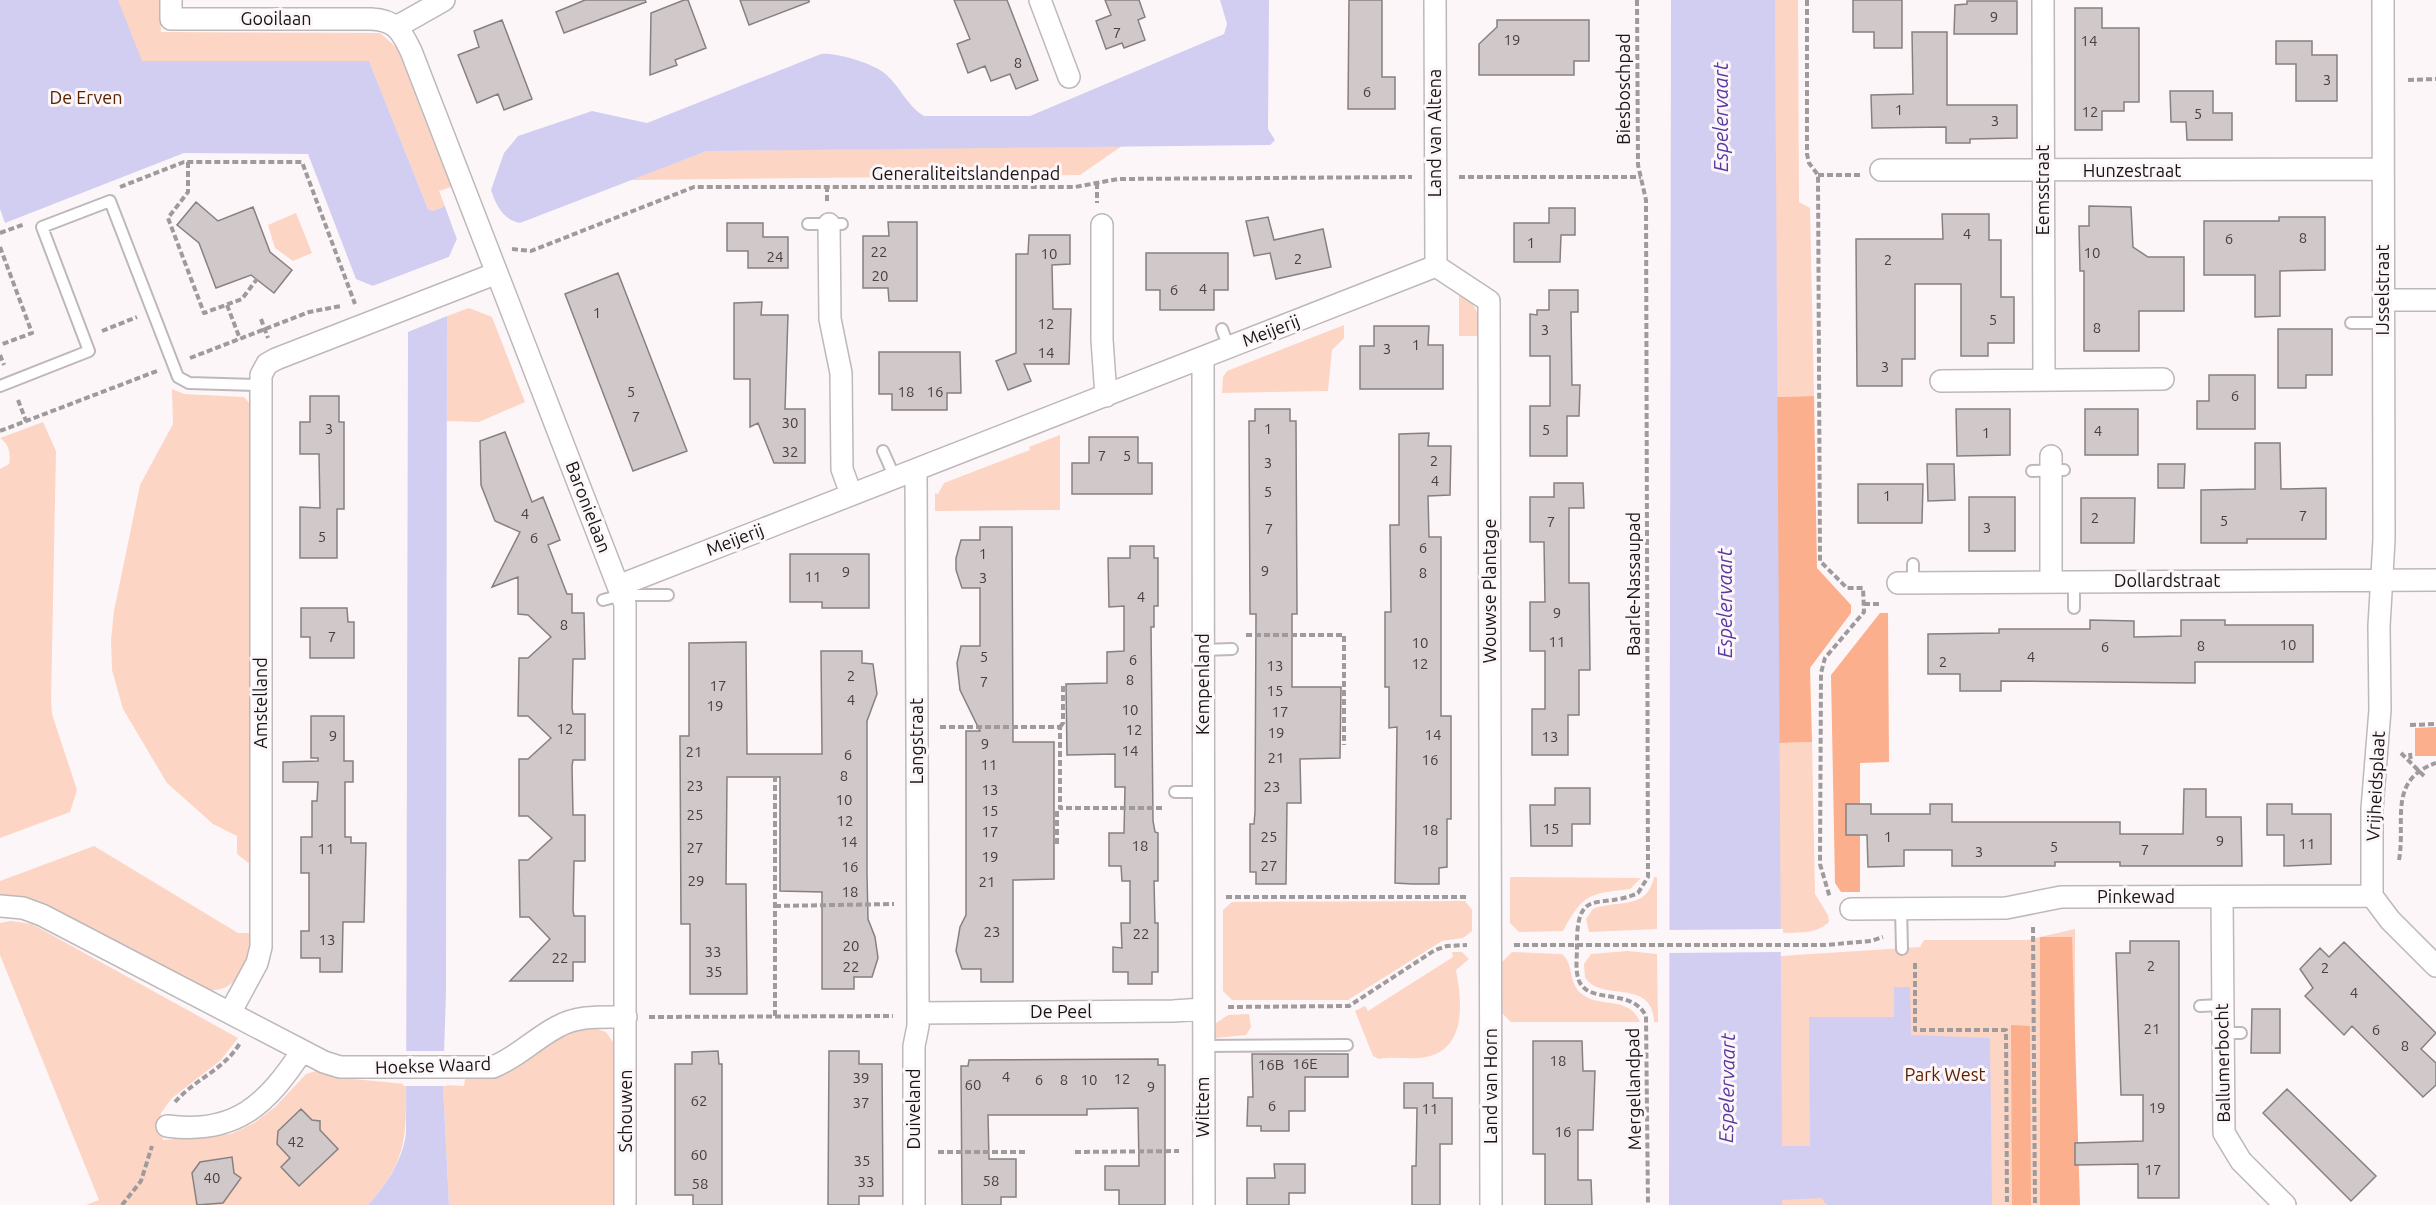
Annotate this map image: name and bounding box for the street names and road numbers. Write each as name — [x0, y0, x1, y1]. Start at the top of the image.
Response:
street label: Gooilaan — [241, 8, 311, 28]
street label: Biesboschpad — [1613, 33, 1633, 145]
street label: Land van Altena — [1424, 69, 1444, 197]
street label: Eemsstraat — [2032, 145, 2052, 235]
street label: Hunzestraat — [2083, 160, 2181, 180]
street label: Generaliteitslandenpad — [872, 163, 1060, 183]
street label: IJsselstraat — [2372, 244, 2392, 336]
street label: Meijerij — [1239, 310, 1302, 350]
street label: Baronielaan — [562, 458, 615, 555]
street label: Baarle-Nassaupad — [1623, 512, 1643, 656]
street label: Meijerij — [703, 519, 766, 559]
street label: Wouwse Plantage — [1479, 519, 1499, 663]
street label: Dollardstraat — [2114, 570, 2220, 590]
street label: Kempenland — [1192, 633, 1212, 735]
street label: Amstelland — [250, 657, 270, 749]
street label: Langstraat — [906, 698, 926, 784]
street label: Vrijheidsplaat — [2362, 730, 2388, 842]
street label: Pinkewad — [2097, 886, 2175, 906]
street label: De Peel — [1030, 1001, 1092, 1021]
street label: Ballumerbocht — [2211, 1003, 2233, 1123]
street label: Land van Horn — [1480, 1028, 1500, 1144]
street label: Mergellandpad — [1622, 1028, 1644, 1150]
street label: Hoekse Waard — [375, 1053, 491, 1077]
street label: Schouwen — [615, 1069, 635, 1153]
street label: Duiveland — [903, 1069, 923, 1149]
street label: Wittem — [1192, 1077, 1212, 1137]

